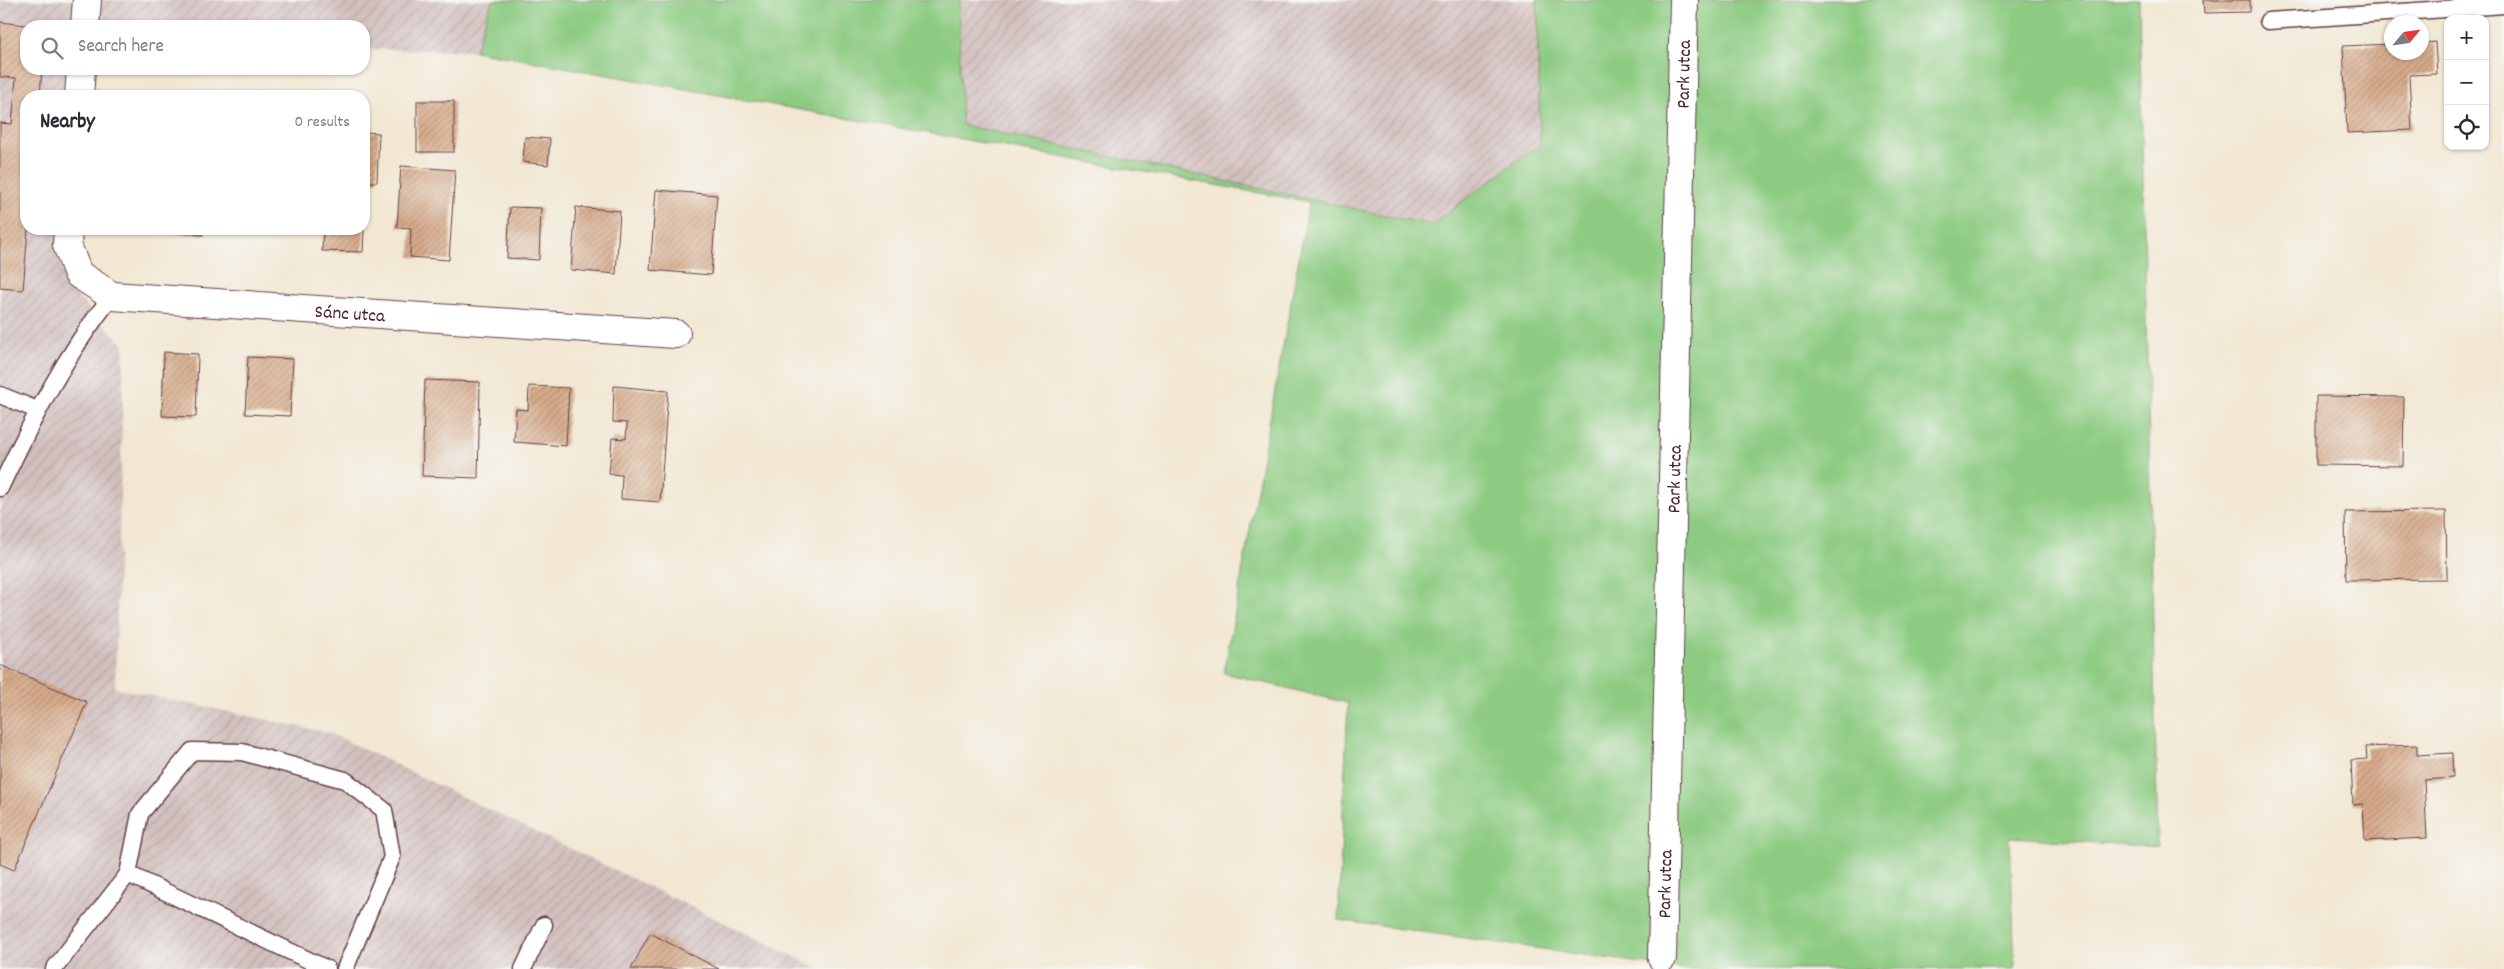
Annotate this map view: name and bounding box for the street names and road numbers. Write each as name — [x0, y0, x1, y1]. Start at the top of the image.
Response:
street label: Park utca — [1672, 39, 1700, 109]
street label: Sánc utca — [314, 300, 387, 331]
street label: Park utca — [1662, 444, 1691, 514]
street label: Park utca — [1653, 848, 1682, 919]

